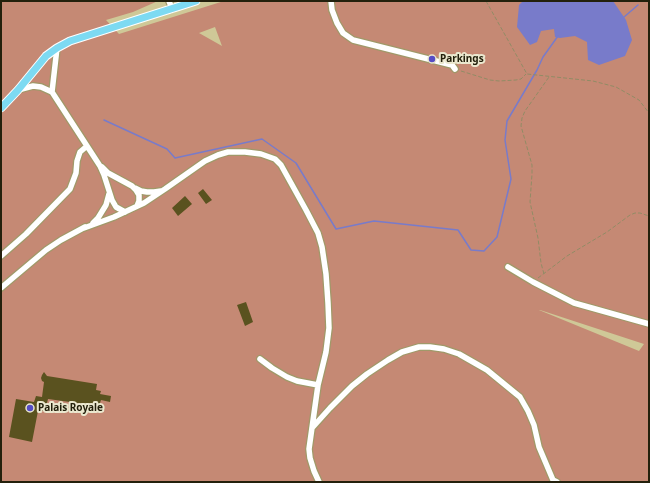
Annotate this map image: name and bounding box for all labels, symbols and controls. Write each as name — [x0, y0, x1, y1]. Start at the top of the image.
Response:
place label: Parkings — [440, 53, 484, 65]
marker: Parkings — [427, 54, 437, 64]
place label: Palais Royale — [38, 402, 103, 414]
marker: Palais Royale — [25, 403, 35, 413]

